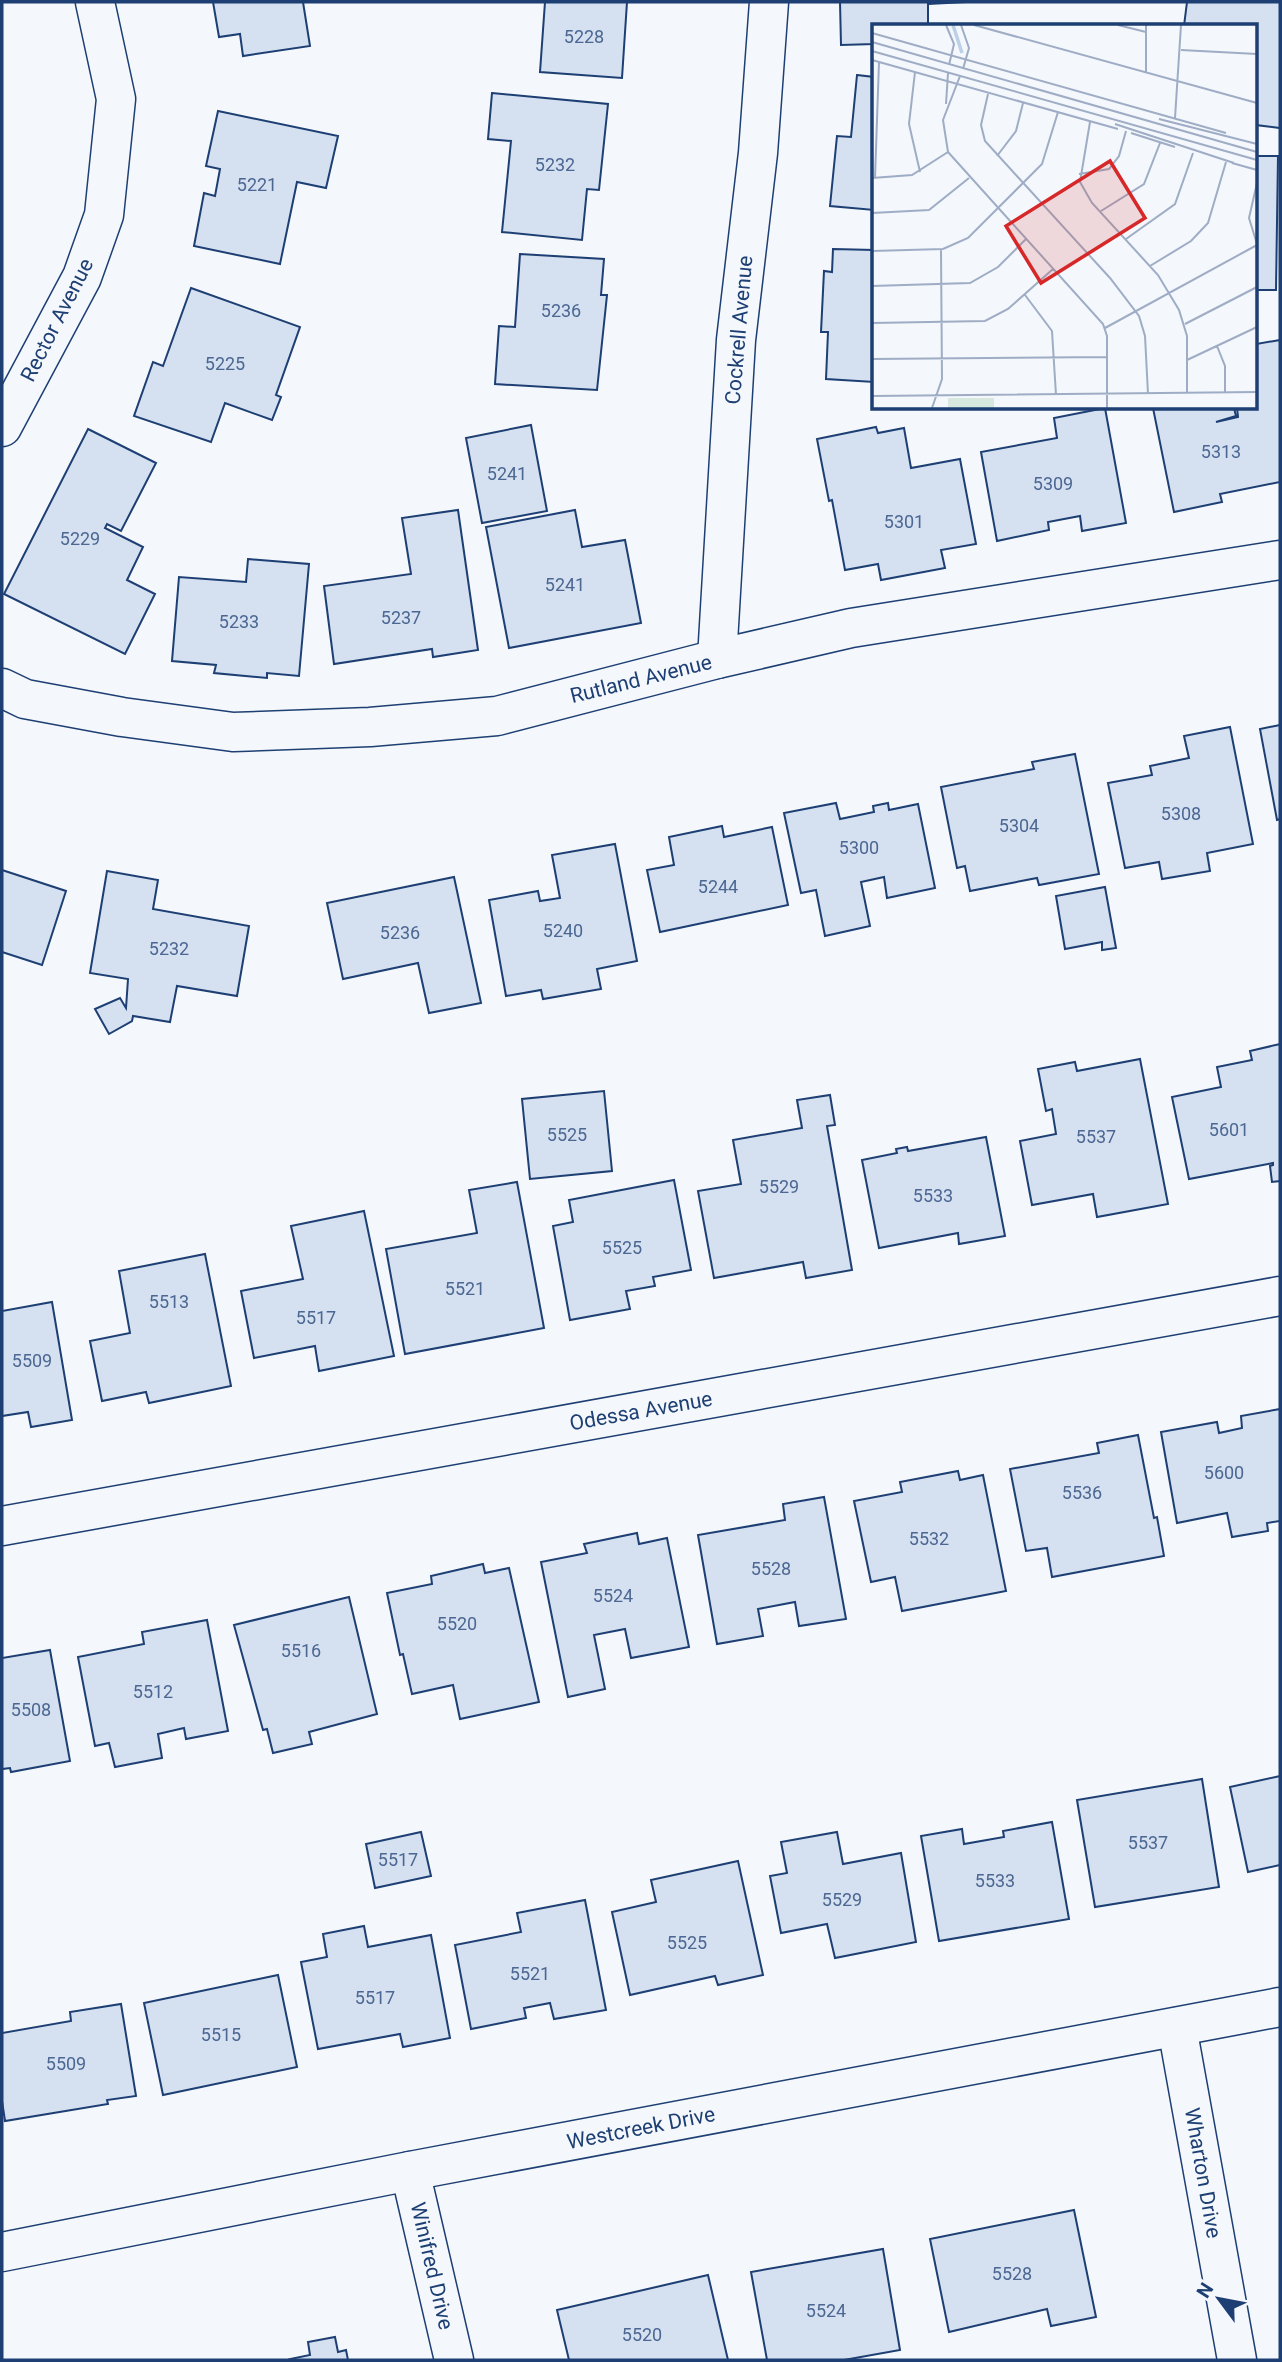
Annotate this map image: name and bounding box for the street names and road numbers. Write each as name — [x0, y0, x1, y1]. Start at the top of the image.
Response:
street label: Rector Avenue — [16, 255, 98, 385]
street label: Cockrell Avenue — [721, 255, 757, 405]
street label: Rutland Avenue — [568, 650, 714, 708]
street label: Odessa Avenue — [568, 1387, 714, 1435]
street label: Westcreek Drive — [565, 2102, 717, 2154]
street label: Wharton Drive — [1180, 2106, 1226, 2240]
street label: Winifred Drive — [406, 2200, 458, 2332]

